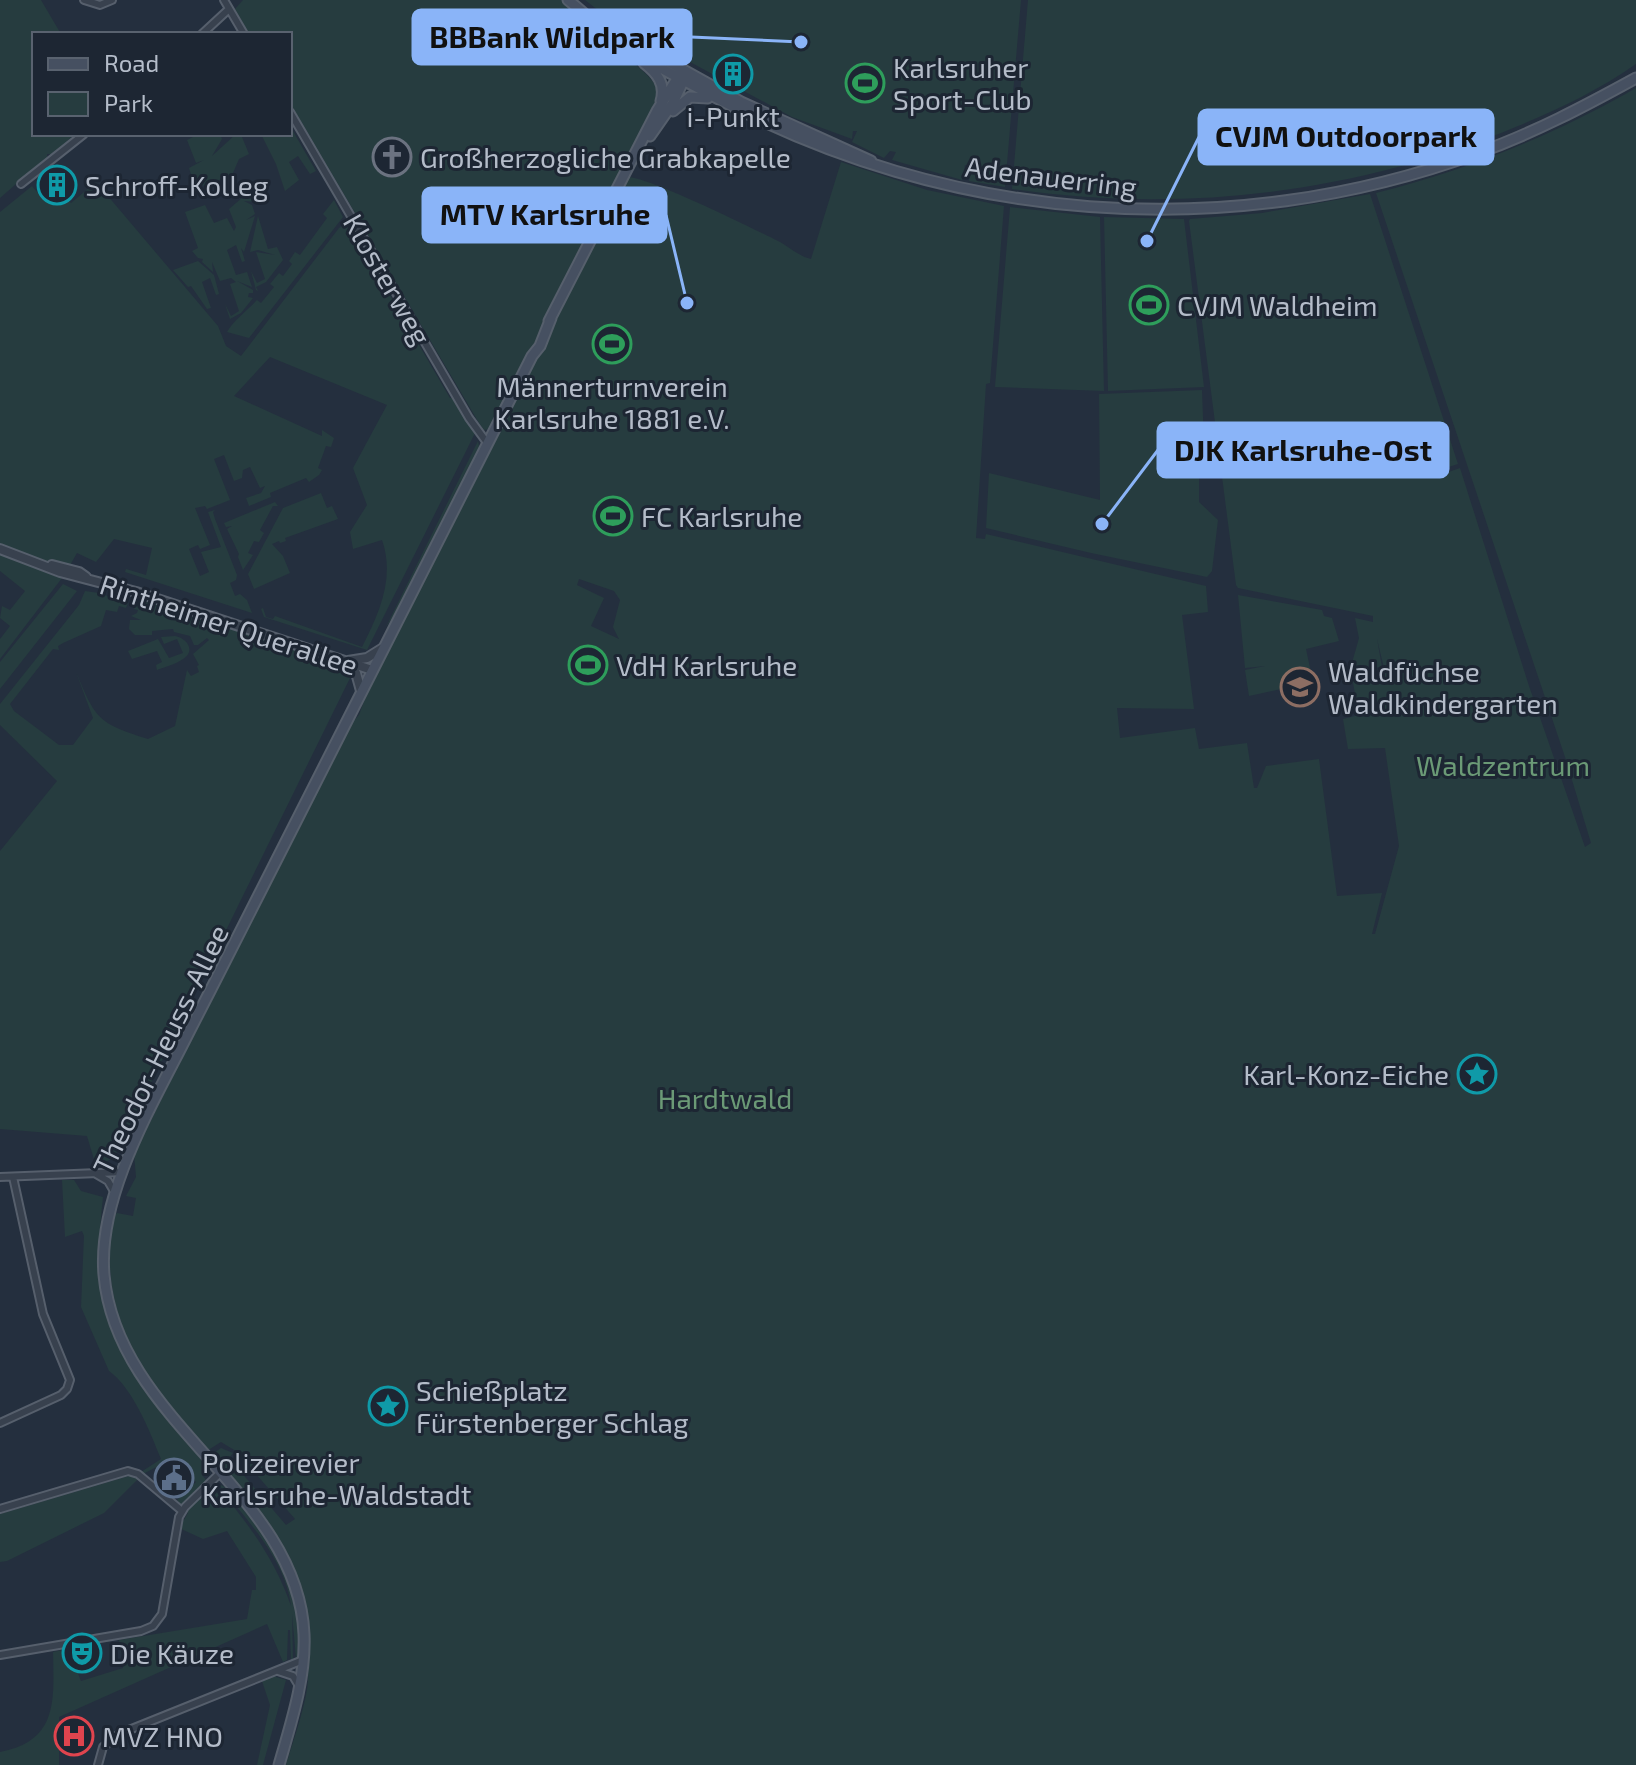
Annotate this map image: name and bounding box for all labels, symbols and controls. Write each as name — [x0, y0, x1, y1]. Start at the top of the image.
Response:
callout: BBBank Wildpark — [413, 10, 691, 64]
text: BBBank Wildpark — [429, 18, 675, 54]
legend — [32, 32, 292, 136]
text: Road — [104, 48, 159, 77]
place label: Karlsruher Sport-Club — [893, 50, 1031, 116]
building icon: i-Punkt — [712, 53, 754, 95]
sports icon: Karlsruher Sport-Club — [844, 62, 886, 104]
text: Park — [104, 88, 153, 117]
place label: i-Punkt — [686, 99, 780, 133]
callout: CVJM Outdoorpark — [1199, 110, 1493, 164]
text: CVJM Outdoorpark — [1215, 117, 1477, 153]
church icon: Großherzogliche Grabkapelle — [371, 136, 413, 178]
place label: Großherzogliche Grabkapelle — [420, 140, 791, 174]
street label: Adenauerring — [963, 149, 1139, 203]
building icon: Schroff-Kolleg — [36, 164, 78, 206]
place label: Schroff-Kolleg — [85, 168, 269, 202]
callout: MTV Karlsruhe — [423, 188, 666, 242]
text: MTV Karlsruhe — [440, 195, 650, 231]
street label: Klosterweg — [337, 207, 439, 351]
sports icon: CVJM Waldheim — [1128, 284, 1170, 326]
place label: CVJM Waldheim — [1177, 288, 1378, 322]
sports icon: Männerturnverein Karlsruhe 1881 e.V. — [591, 323, 633, 365]
place label: Männerturnverein Karlsruhe 1881 e.V. — [494, 369, 730, 435]
callout: DJK Karlsruhe-Ost — [1158, 423, 1448, 477]
text: DJK Karlsruhe-Ost — [1174, 431, 1432, 467]
sports icon: FC Karlsruhe — [592, 495, 634, 537]
place label: FC Karlsruhe — [641, 499, 802, 533]
street label: Rintheimer Querallee — [96, 566, 362, 682]
sports icon: VdH Karlsruhe — [567, 644, 609, 686]
place label: VdH Karlsruhe — [616, 648, 797, 682]
place label: Waldfüchse Waldkindergarten — [1328, 654, 1558, 720]
school or university icon: Waldfüchse Waldkindergarten — [1279, 666, 1321, 708]
park label: Waldzentrum — [1416, 748, 1590, 782]
street label: Theodor-Heuss-Allee — [85, 919, 235, 1179]
place icon: Karl-Konz-Eiche — [1456, 1053, 1498, 1095]
place label: Karl-Konz-Eiche — [1243, 1057, 1449, 1091]
park label: Hardtwald — [658, 1081, 792, 1115]
place label: Schießplatz Fürstenberger Schlag — [416, 1373, 689, 1439]
place icon: Schießplatz Fürstenberger Schlag — [367, 1385, 409, 1427]
place label: Polizeirevier Karlsruhe-Waldstadt — [202, 1445, 471, 1511]
public building icon: Polizeirevier Karlsruhe-Waldstadt — [153, 1457, 195, 1499]
theatre icon: Die Käuze — [61, 1632, 103, 1674]
place label: Die Käuze — [110, 1636, 234, 1670]
hospital icon: MVZ HNO — [53, 1715, 95, 1757]
place label: MVZ HNO — [102, 1719, 223, 1753]

